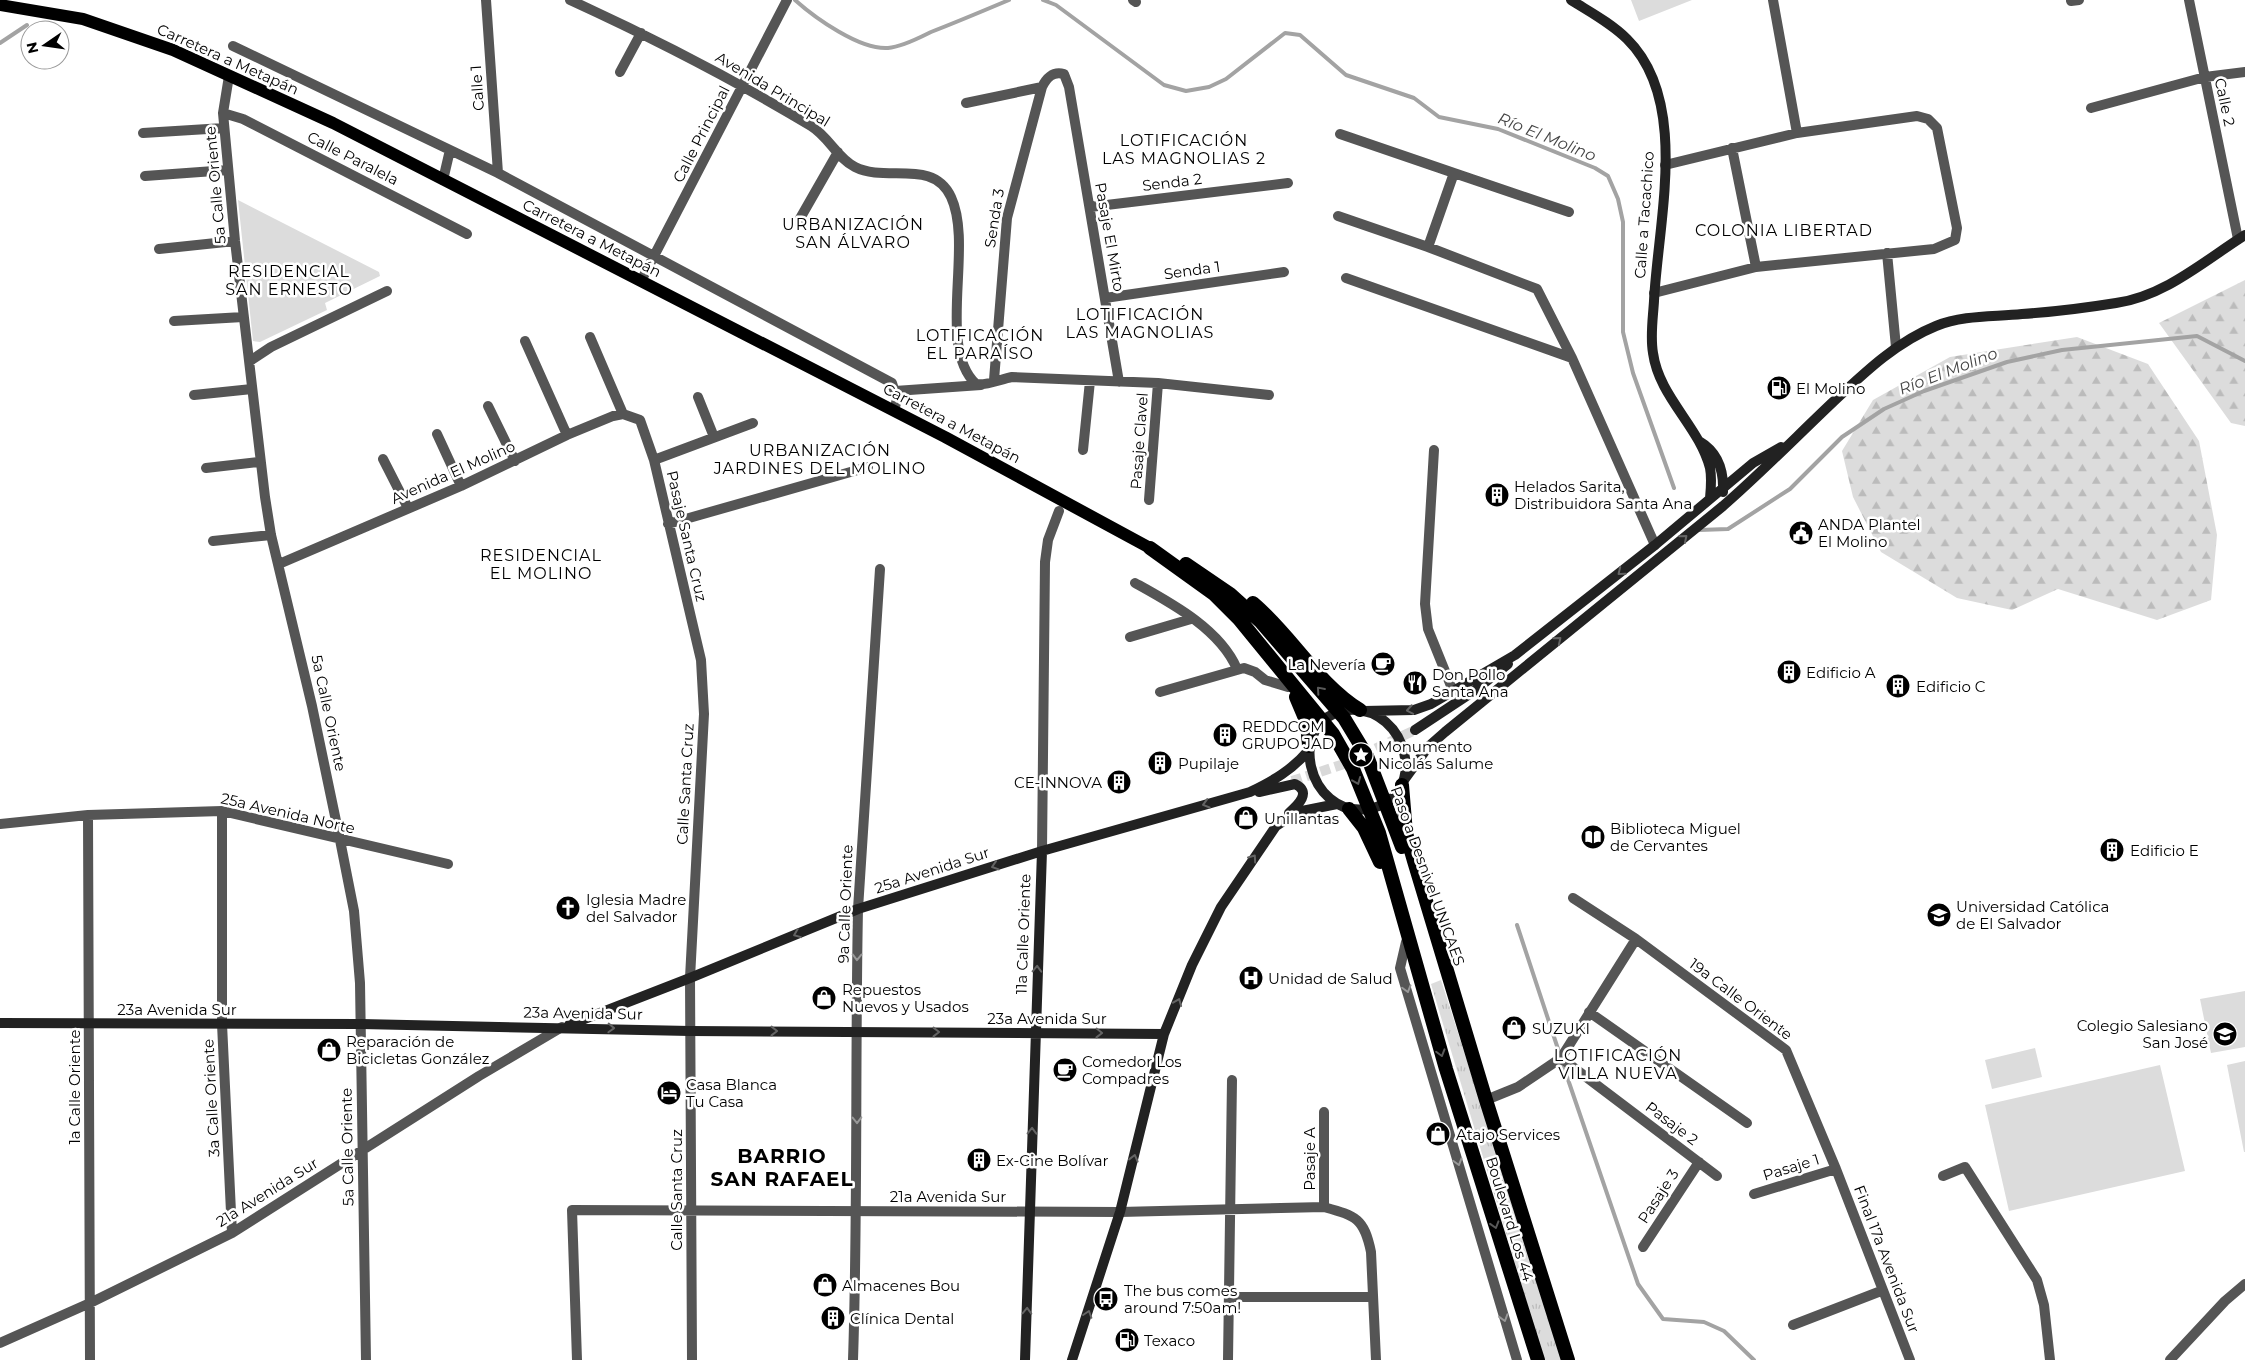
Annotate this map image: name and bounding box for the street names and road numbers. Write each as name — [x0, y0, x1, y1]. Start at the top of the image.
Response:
street label: Carretera a Metapán — [154, 19, 302, 99]
street label: Avenida Principal — [712, 47, 834, 131]
street label: Calle 1 — [466, 64, 488, 112]
street label: Calle 2 — [2211, 76, 2239, 128]
street label: Calle Principal — [668, 82, 734, 186]
street label: 5a Calle Oriente — [200, 125, 230, 245]
street label: Calle Paralela — [304, 127, 402, 189]
street label: Calle a Tacachico — [1630, 151, 1658, 279]
street label: Senda 2 — [1141, 169, 1203, 195]
street label: Pasaje El Mirto — [1091, 181, 1129, 293]
street label: Senda 3 — [980, 187, 1008, 249]
street label: Carretera a Metapán — [519, 195, 665, 281]
street label: Senda 1 — [1163, 257, 1221, 283]
street label: Carretera a Metapán — [880, 379, 1024, 467]
street label: Pasaje Clavel — [1126, 392, 1152, 490]
street label: Avenida El Molino — [388, 436, 518, 508]
street label: Pasaje Santa Cruz — [663, 469, 711, 604]
street label: 5a Calle Oriente — [307, 653, 351, 773]
street label: Calle Santa Cruz — [672, 722, 698, 845]
street label: Paso a Desnivel UNICAES — [1387, 784, 1469, 968]
street label: 25a Avenida Norte — [219, 788, 357, 838]
street label: 25a Avenida Sur — [872, 842, 992, 898]
street label: 9a Calle Oriente — [833, 844, 857, 964]
street label: 11a Calle Oriente — [1011, 873, 1035, 995]
street label: 19a Calle Oriente — [1686, 954, 1796, 1044]
street label: 23a Avenida Sur — [117, 1000, 237, 1019]
street label: 23a Avenida Sur — [523, 1002, 643, 1024]
street label: 23a Avenida Sur — [987, 1009, 1107, 1028]
street label: 1a Calle Oriente — [65, 1029, 84, 1145]
street label: 3a Calle Oriente — [198, 1038, 224, 1158]
street label: 5a Calle Oriente — [336, 1088, 358, 1206]
street label: Pasaje 2 — [1642, 1097, 1702, 1149]
street label: Pasaje A — [1300, 1127, 1319, 1191]
street label: Calle Santa Cruz — [667, 1129, 686, 1251]
street label: Pasaje 1 — [1760, 1149, 1822, 1185]
street label: 21a Avenida Sur — [213, 1153, 321, 1231]
street label: Boulevard Los 44 — [1482, 1154, 1538, 1284]
street label: Pasaje 3 — [1633, 1165, 1683, 1227]
street label: Final 17a Avenida Sur — [1850, 1182, 1924, 1336]
street label: 21a Avenida Sur — [890, 1187, 1006, 1206]

